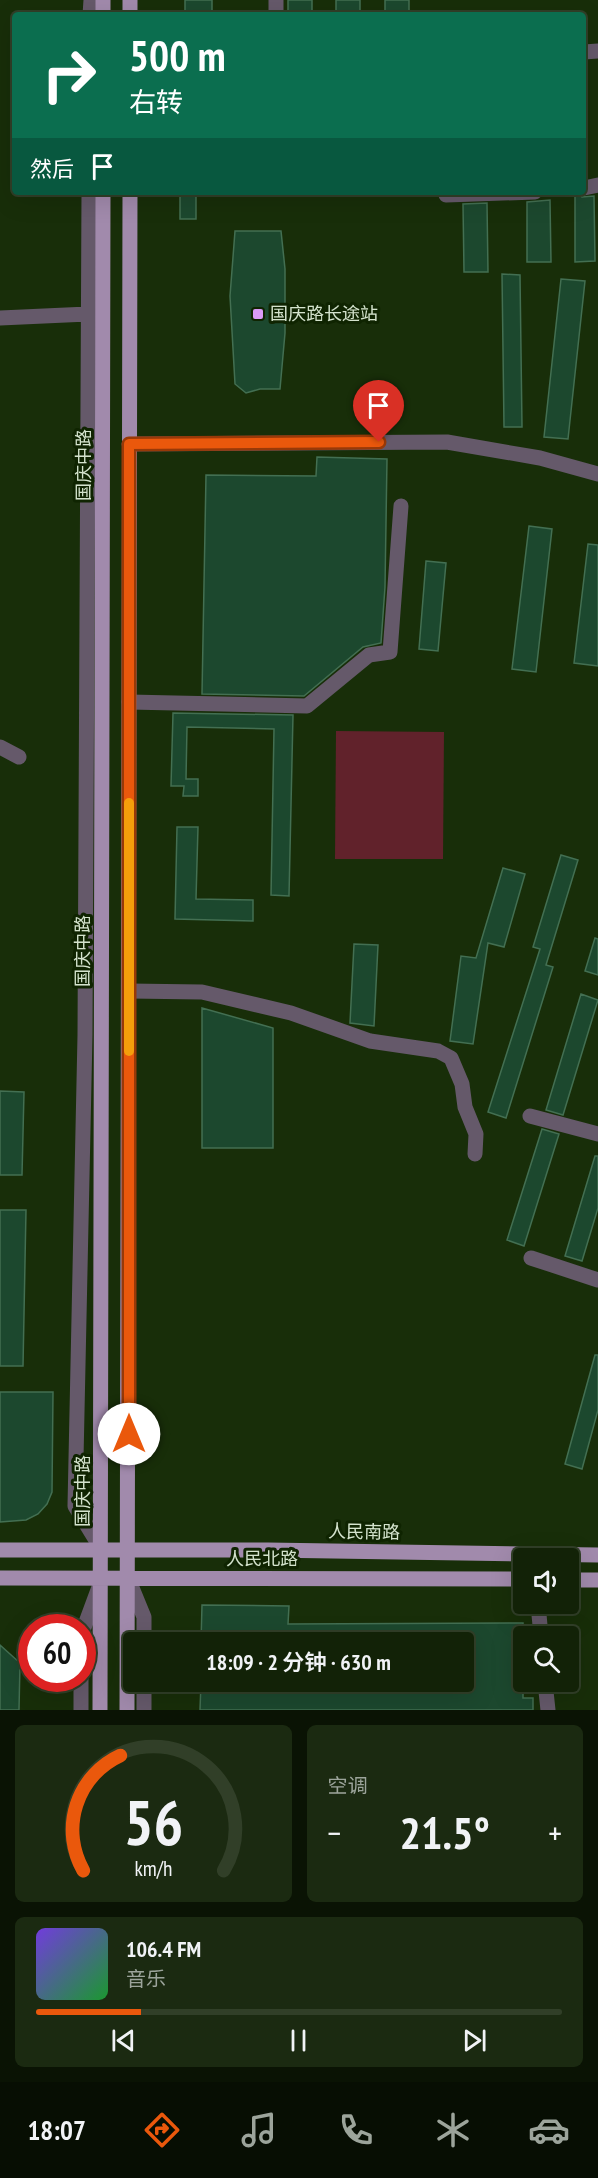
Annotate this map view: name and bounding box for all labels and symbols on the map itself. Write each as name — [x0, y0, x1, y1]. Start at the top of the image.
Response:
place label: 国庆路长途站 — [270, 302, 378, 325]
marker: 国庆路长途站 — [251, 307, 265, 321]
pin — [353, 380, 404, 442]
street label: 国庆中路 — [72, 429, 95, 501]
street label: 国庆中路 — [71, 915, 94, 987]
position arrow — [97, 1402, 161, 1466]
street label: 国庆中路 — [71, 1455, 94, 1527]
street label: 人民南路 — [328, 1519, 400, 1544]
street label: 人民北路 — [226, 1547, 298, 1570]
speed limit sign: 60 — [18, 1614, 96, 1692]

